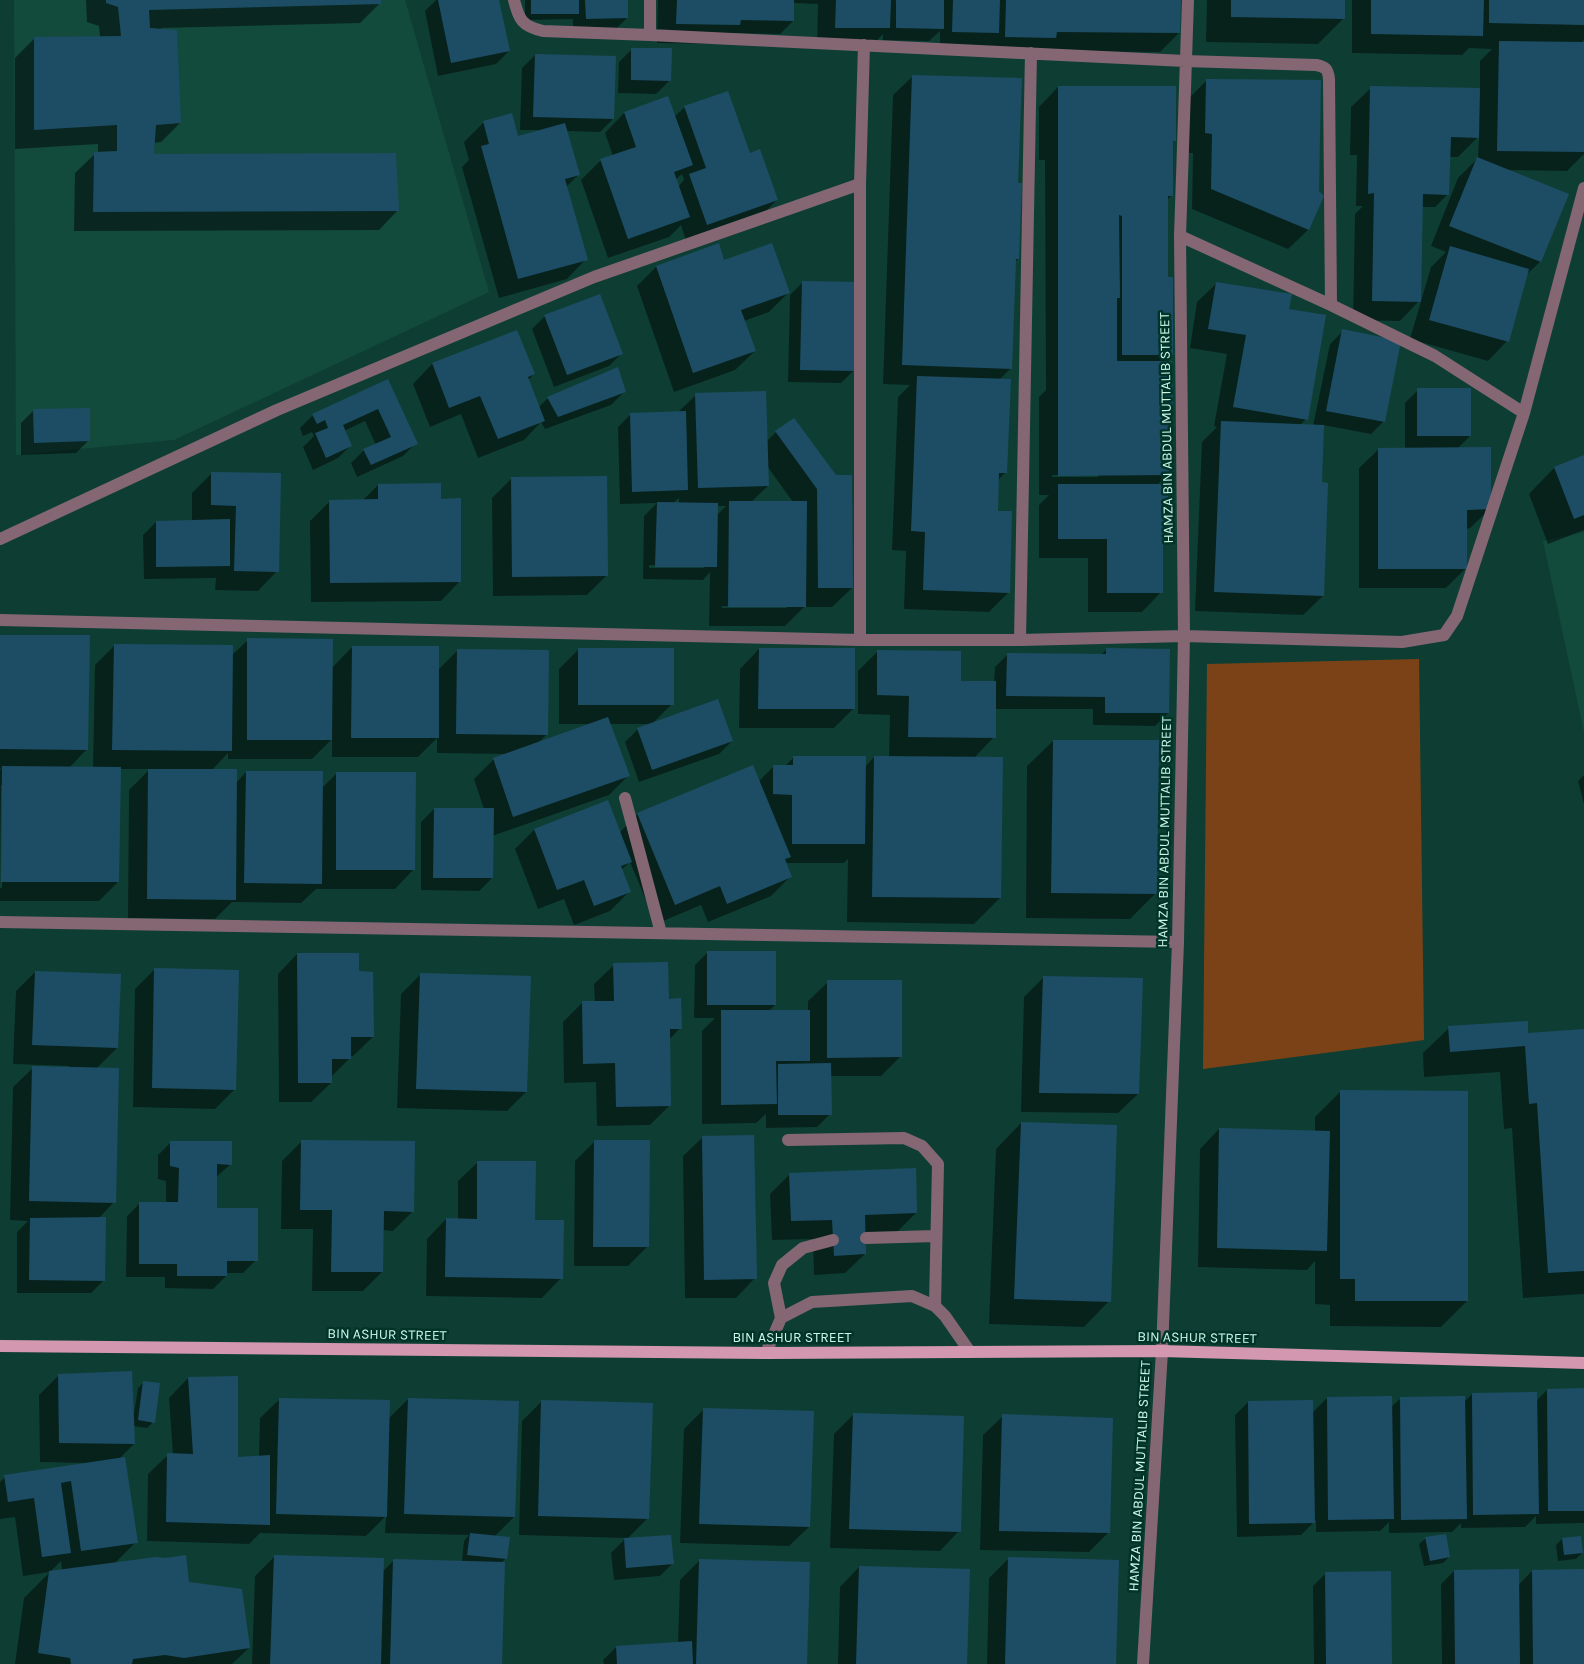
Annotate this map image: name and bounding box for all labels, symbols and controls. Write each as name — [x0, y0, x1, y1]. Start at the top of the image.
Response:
street label: HAMZA BIN ABDUL MUTTALIB STREET — [1157, 312, 1177, 544]
street label: HAMZA BIN ABDUL MUTTALIB STREET — [1155, 716, 1175, 948]
street label: BIN ASHUR STREET — [327, 1326, 447, 1344]
street label: BIN ASHUR STREET — [1137, 1329, 1257, 1347]
street label: BIN ASHUR STREET — [732, 1330, 852, 1346]
street label: HAMZA BIN ABDUL MUTTALIB STREET — [1126, 1360, 1154, 1592]

